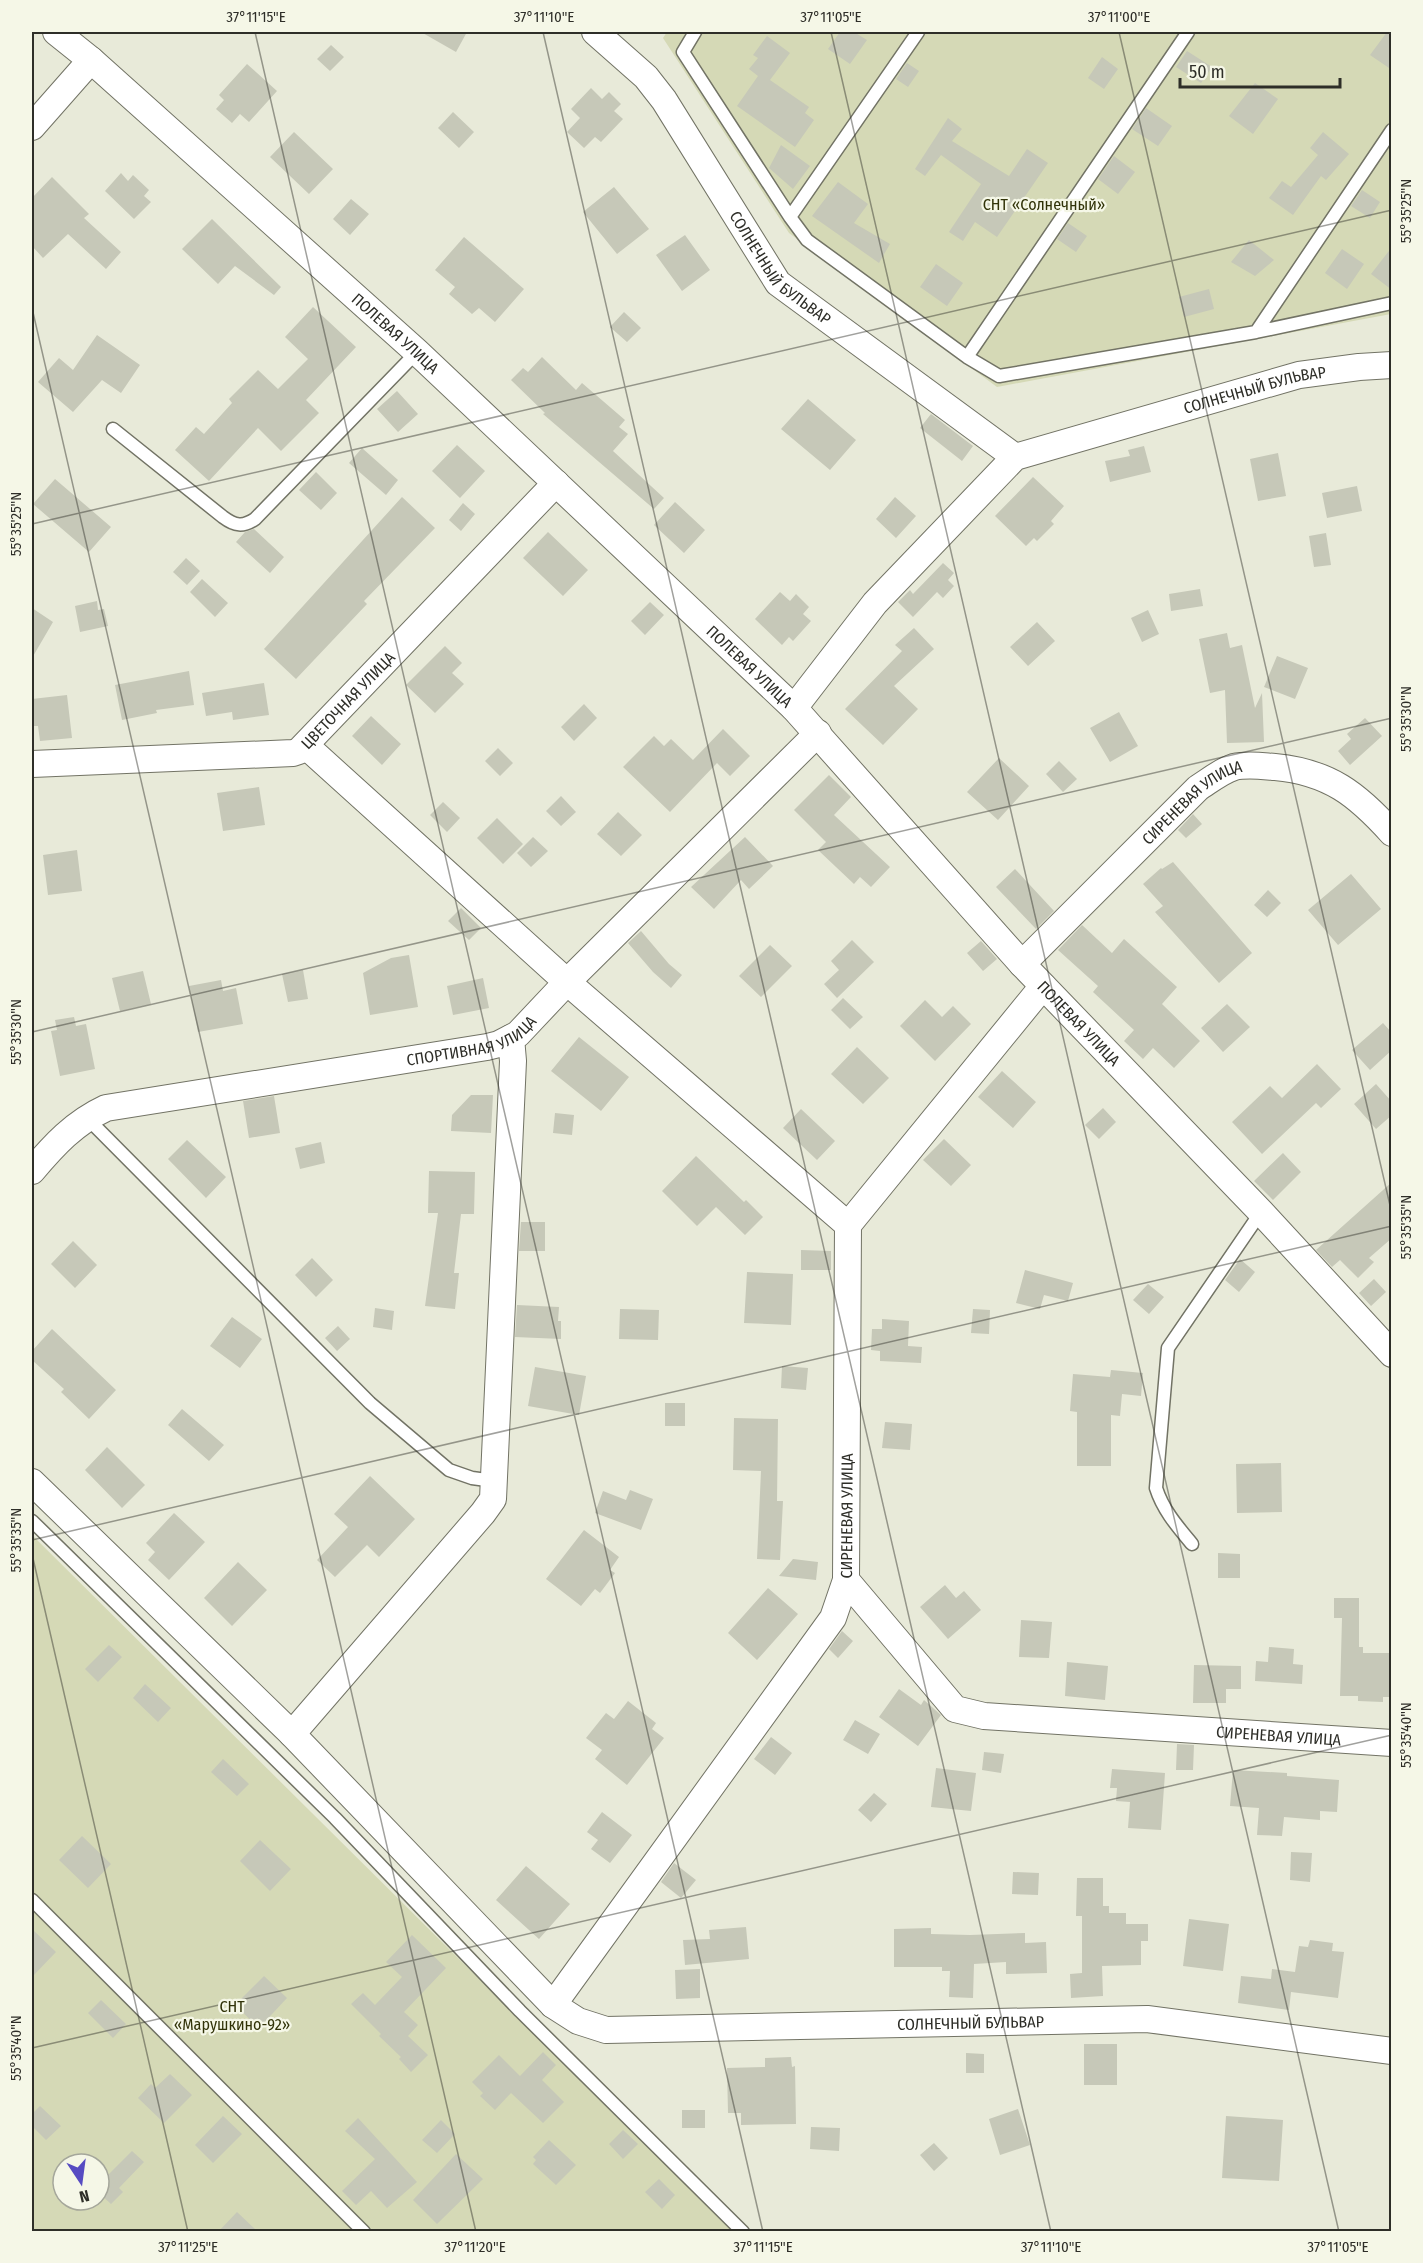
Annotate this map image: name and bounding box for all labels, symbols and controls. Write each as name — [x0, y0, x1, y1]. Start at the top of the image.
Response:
text: 37°11'15"E — [226, 8, 286, 26]
text: 37°11'10"E — [514, 8, 574, 26]
text: 37°11'05"E — [800, 8, 862, 26]
text: 37°11'00"E — [1088, 8, 1150, 26]
scale bar — [1180, 51, 1340, 89]
text: 50 m — [1189, 61, 1225, 83]
text: 55°35'25"N — [1397, 179, 1415, 243]
park label: СНТ «Солнечный» — [983, 195, 1105, 214]
street label: СОЛНЕЧНЫЙ БУЛЬВАР — [726, 207, 835, 328]
street label: ПОЛЕВАЯ УЛИЦА — [348, 289, 443, 378]
street label: СОЛНЕЧНЫЙ БУЛЬВАР — [1181, 362, 1327, 417]
text: 55°35'25"N — [7, 492, 25, 556]
street label: ПОЛЕВАЯ УЛИЦА — [703, 621, 797, 711]
street label: ЦВЕТОЧНАЯ УЛИЦА — [297, 647, 399, 753]
text: 55°35'30"N — [1397, 686, 1415, 752]
street label: СИРЕНЕВАЯ УЛИЦА — [1138, 756, 1244, 848]
street label: ПОЛЕВАЯ УЛИЦА — [1034, 977, 1125, 1070]
text: 55°35'30"N — [7, 999, 25, 1065]
street label: СПОРТИВНАЯ УЛИЦА — [405, 1011, 540, 1069]
text: 55°35'35"N — [1397, 1195, 1415, 1259]
street label: СИРЕНЕВАЯ УЛИЦА — [837, 1453, 856, 1579]
text: 55°35'35"N — [7, 1508, 25, 1572]
text: 55°35'40"N — [1397, 1702, 1415, 1768]
street label: СИРЕНЕВАЯ УЛИЦА — [1215, 1722, 1342, 1749]
park label: СНТ «Марушкино-92» — [174, 1997, 290, 2034]
street label: СОЛНЕЧНЫЙ БУЛЬВАР — [897, 2012, 1044, 2034]
text: 55°35'40"N — [7, 2015, 25, 2081]
north arrow — [51, 2152, 111, 2212]
text: N — [77, 2186, 91, 2206]
text: 37°11'25"E — [158, 2238, 218, 2256]
text: 37°11'20"E — [444, 2238, 506, 2256]
text: 37°11'15"E — [733, 2238, 793, 2256]
text: 37°11'10"E — [1021, 2238, 1081, 2256]
text: 37°11'05"E — [1307, 2238, 1369, 2256]

